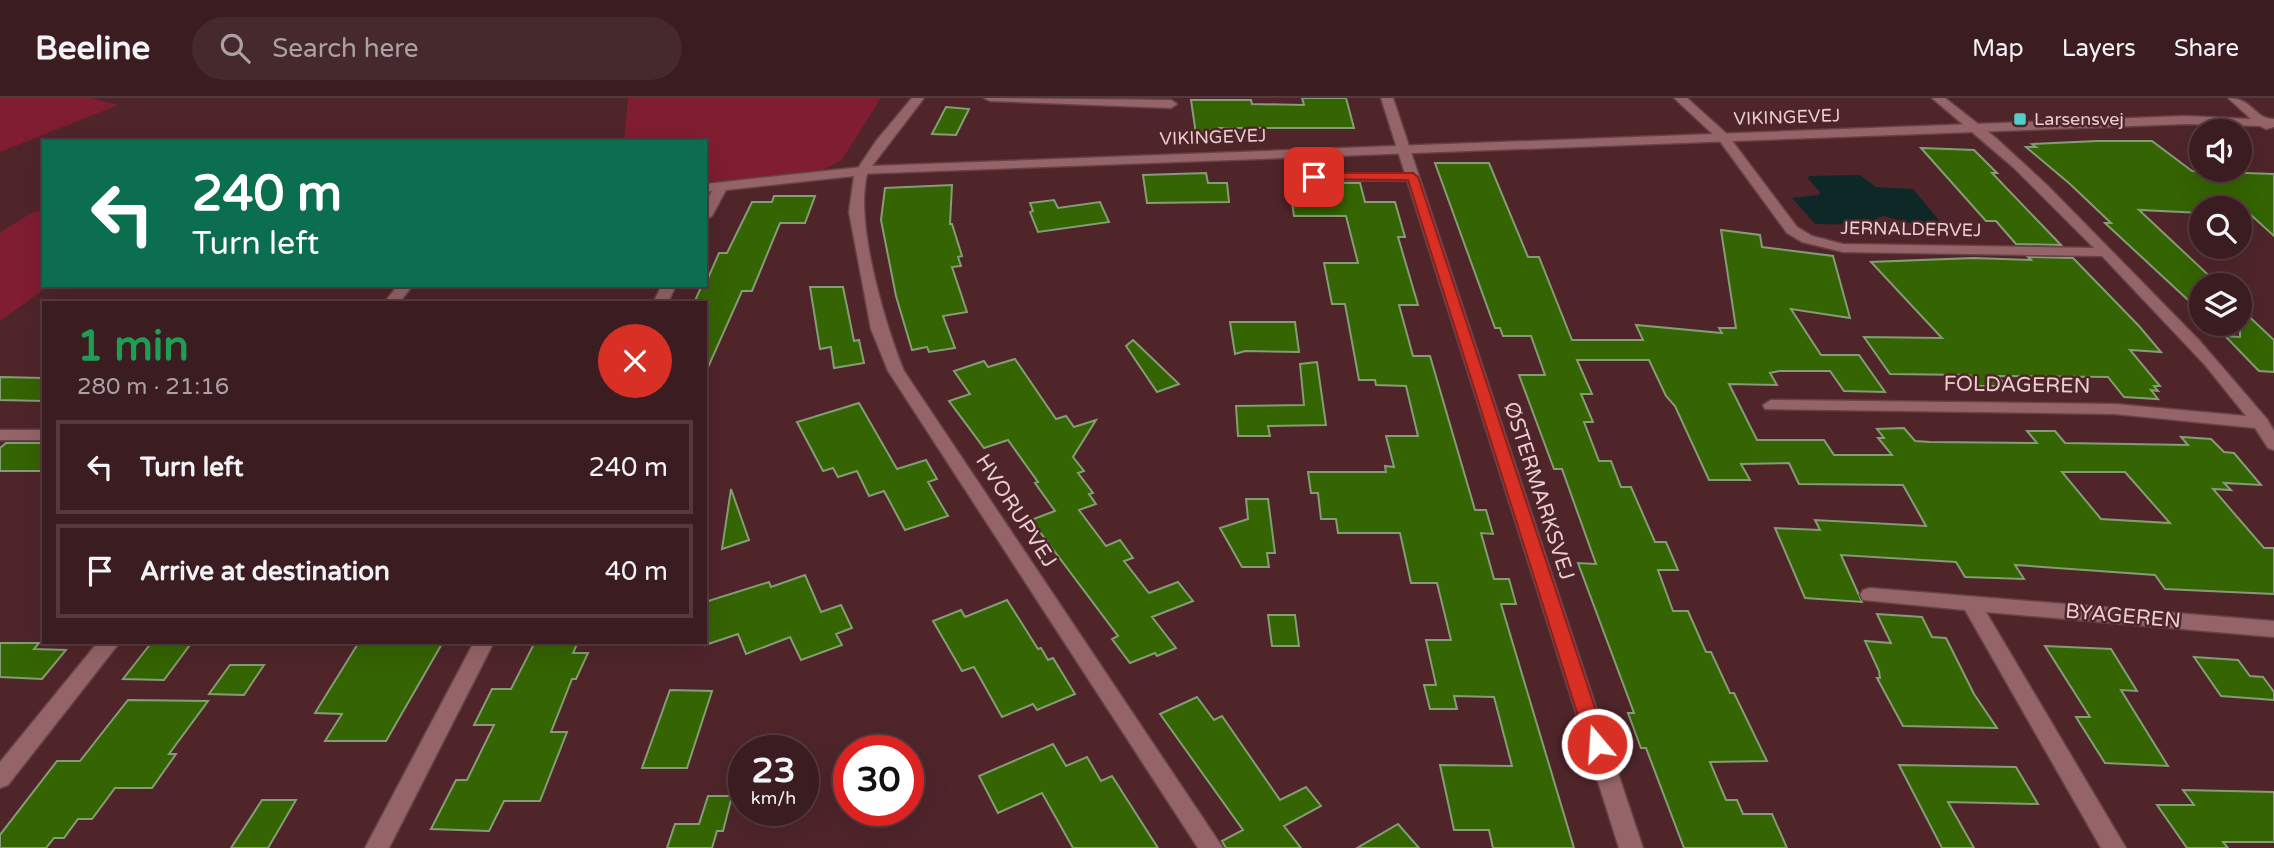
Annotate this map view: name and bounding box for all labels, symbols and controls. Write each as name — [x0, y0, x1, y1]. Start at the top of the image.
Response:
search box — [192, 17, 682, 80]
text: Beeline — [35, 29, 150, 68]
icon: search — [216, 29, 254, 67]
text: Search here — [272, 33, 418, 64]
text: Map — [1972, 34, 2024, 63]
text: Layers — [2062, 34, 2136, 63]
text: Share — [2174, 34, 2239, 63]
street label: VIKINGEVEJ — [1733, 104, 1841, 130]
place label: Larsensvej — [2034, 108, 2124, 130]
marker: Larsensvej — [2012, 111, 2028, 127]
map controls — [2189, 119, 2252, 336]
button: sound — [2189, 119, 2252, 182]
street label: VIKINGEVEJ — [1159, 124, 1267, 150]
pin — [1284, 147, 1344, 207]
icon: arrive — [1295, 158, 1333, 196]
text: 240 m — [192, 165, 342, 224]
icon: left — [77, 168, 168, 259]
button: search — [2189, 196, 2252, 259]
street label: JERNALDERVEJ — [1840, 217, 1982, 241]
text: Turn left — [192, 225, 319, 263]
button: layers — [2189, 273, 2252, 336]
text: 1 min — [77, 321, 189, 372]
button: close — [598, 324, 672, 398]
street label: FOLDAGEREN — [1943, 371, 2091, 399]
text: 280 m · 21:16 — [77, 373, 229, 401]
street label: ØSTERMARKSVEJ — [1498, 399, 1580, 583]
icon: left — [81, 448, 119, 486]
street label: HVORUPVEJ — [970, 450, 1062, 572]
text: Turn left — [140, 452, 243, 483]
text: 240 m — [588, 452, 668, 483]
icon: arrive — [81, 552, 119, 590]
text: Arrive at destination — [140, 556, 390, 587]
text: 40 m — [605, 556, 668, 587]
street label: BYAGEREN — [2064, 598, 2182, 634]
position arrow — [1560, 707, 1634, 781]
speed limit sign: 30 — [833, 735, 924, 826]
text: 23 — [752, 750, 795, 792]
text: km/h — [751, 787, 796, 809]

